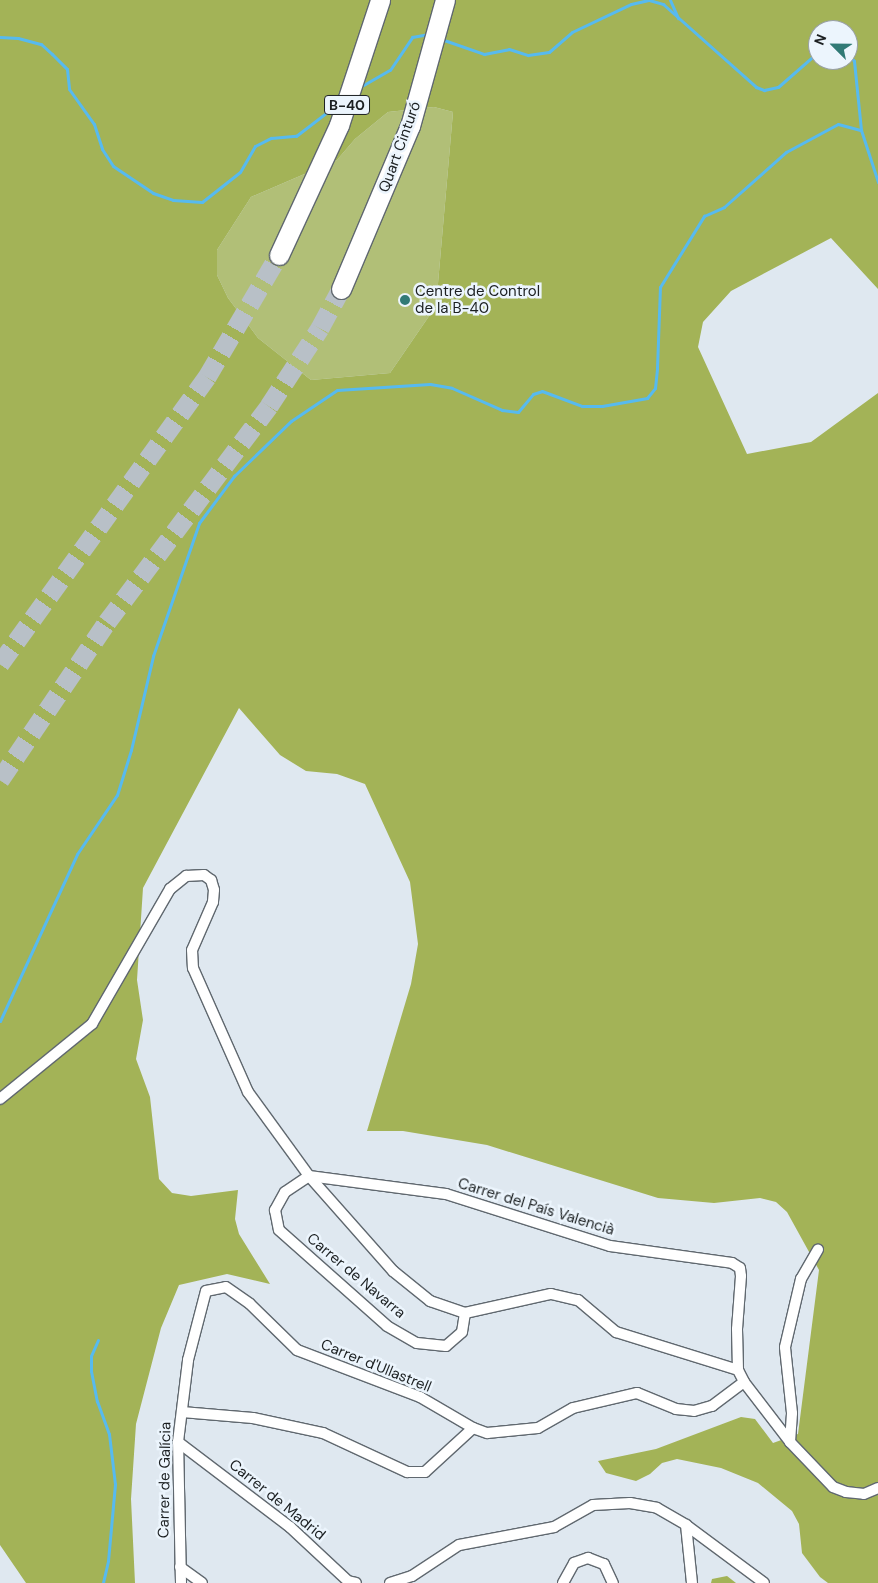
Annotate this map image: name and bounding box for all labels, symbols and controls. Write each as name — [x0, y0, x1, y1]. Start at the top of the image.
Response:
north arrow — [808, 20, 858, 70]
text: N — [810, 31, 830, 48]
road number: B-40 — [323, 94, 371, 116]
street label: Quart Cinturó — [375, 99, 425, 195]
place label: Centre de Control de la B-40 — [415, 282, 540, 317]
marker: Centre de Control de la B-40 — [399, 294, 411, 306]
street label: Carrer del País Valencià — [456, 1175, 616, 1239]
street label: Carrer de Navarra — [303, 1230, 409, 1322]
street label: Carrer d'Ullastrell — [318, 1336, 434, 1396]
street label: Carrer de Galícia — [155, 1422, 175, 1538]
street label: Carrer de Madrid — [225, 1456, 329, 1544]

